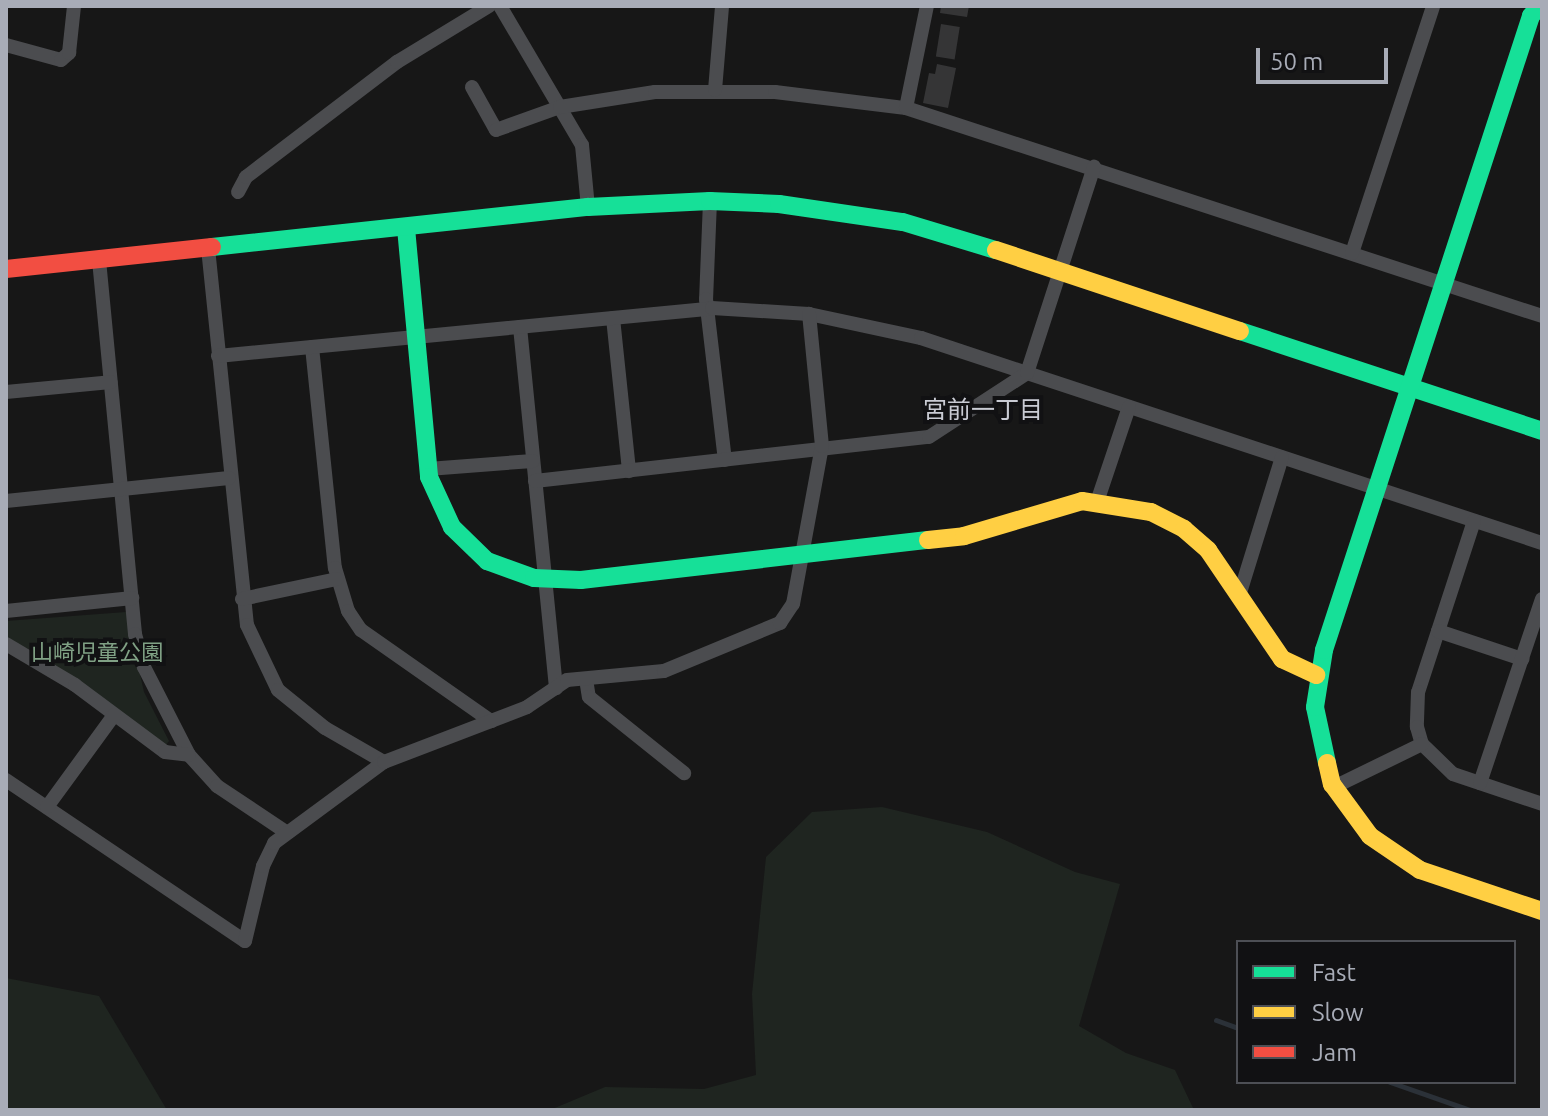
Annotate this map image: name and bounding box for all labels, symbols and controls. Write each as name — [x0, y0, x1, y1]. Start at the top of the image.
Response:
scale bar — [1260, 32, 1392, 82]
text: 50 m — [1270, 48, 1323, 75]
district label: 宮前一丁目 — [923, 396, 1043, 424]
park label: 山崎児童公園 — [31, 639, 163, 665]
legend — [1236, 940, 1516, 1084]
text: Fast — [1312, 959, 1356, 986]
text: Slow — [1312, 999, 1364, 1026]
text: Jam — [1312, 1039, 1357, 1066]

